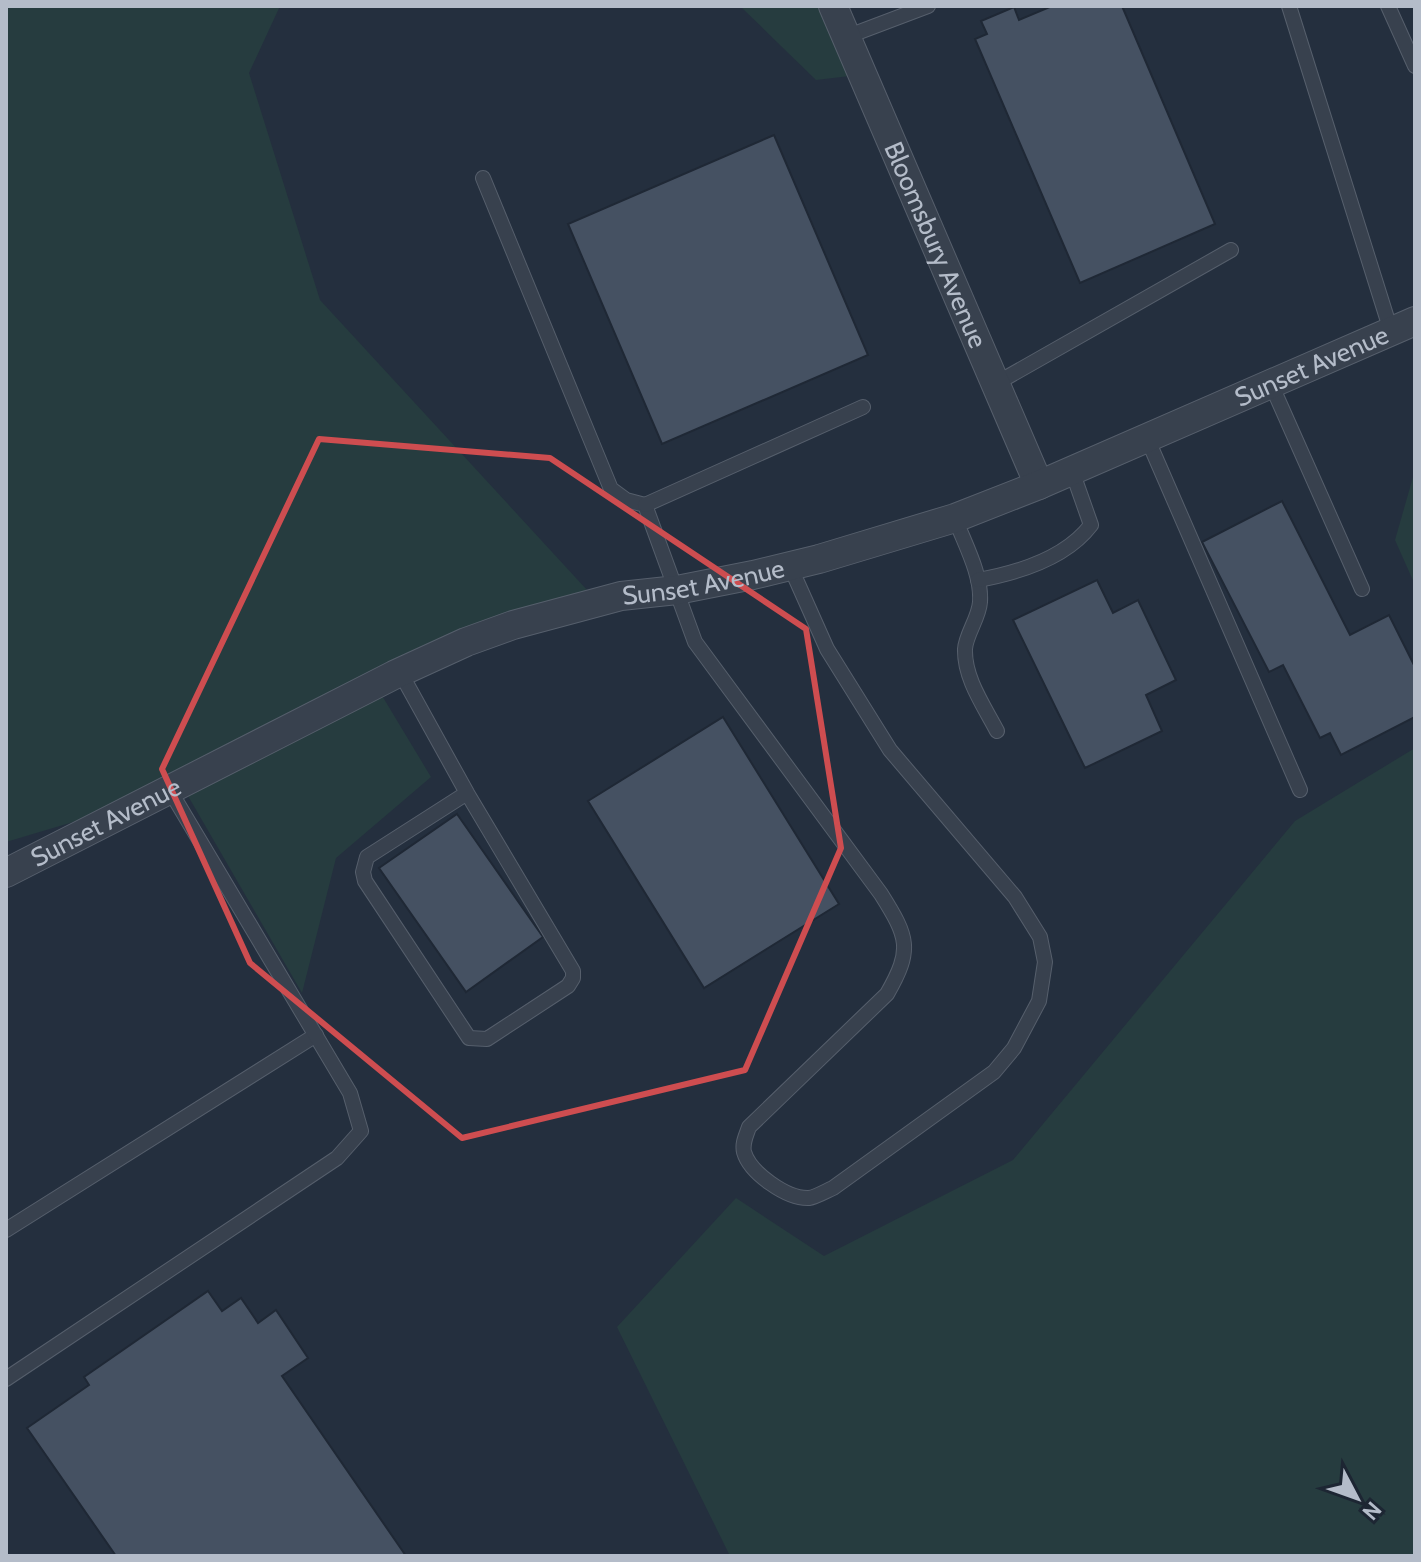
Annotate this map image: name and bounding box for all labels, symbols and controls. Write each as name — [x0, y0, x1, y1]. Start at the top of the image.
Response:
street label: Bloomsbury Avenue — [877, 137, 994, 353]
street label: Sunset Avenue — [1230, 319, 1393, 414]
street label: Sunset Avenue — [620, 552, 788, 612]
street label: Sunset Avenue — [25, 770, 186, 874]
north arrow — [1317, 1458, 1397, 1538]
text: N — [1356, 1496, 1387, 1526]

